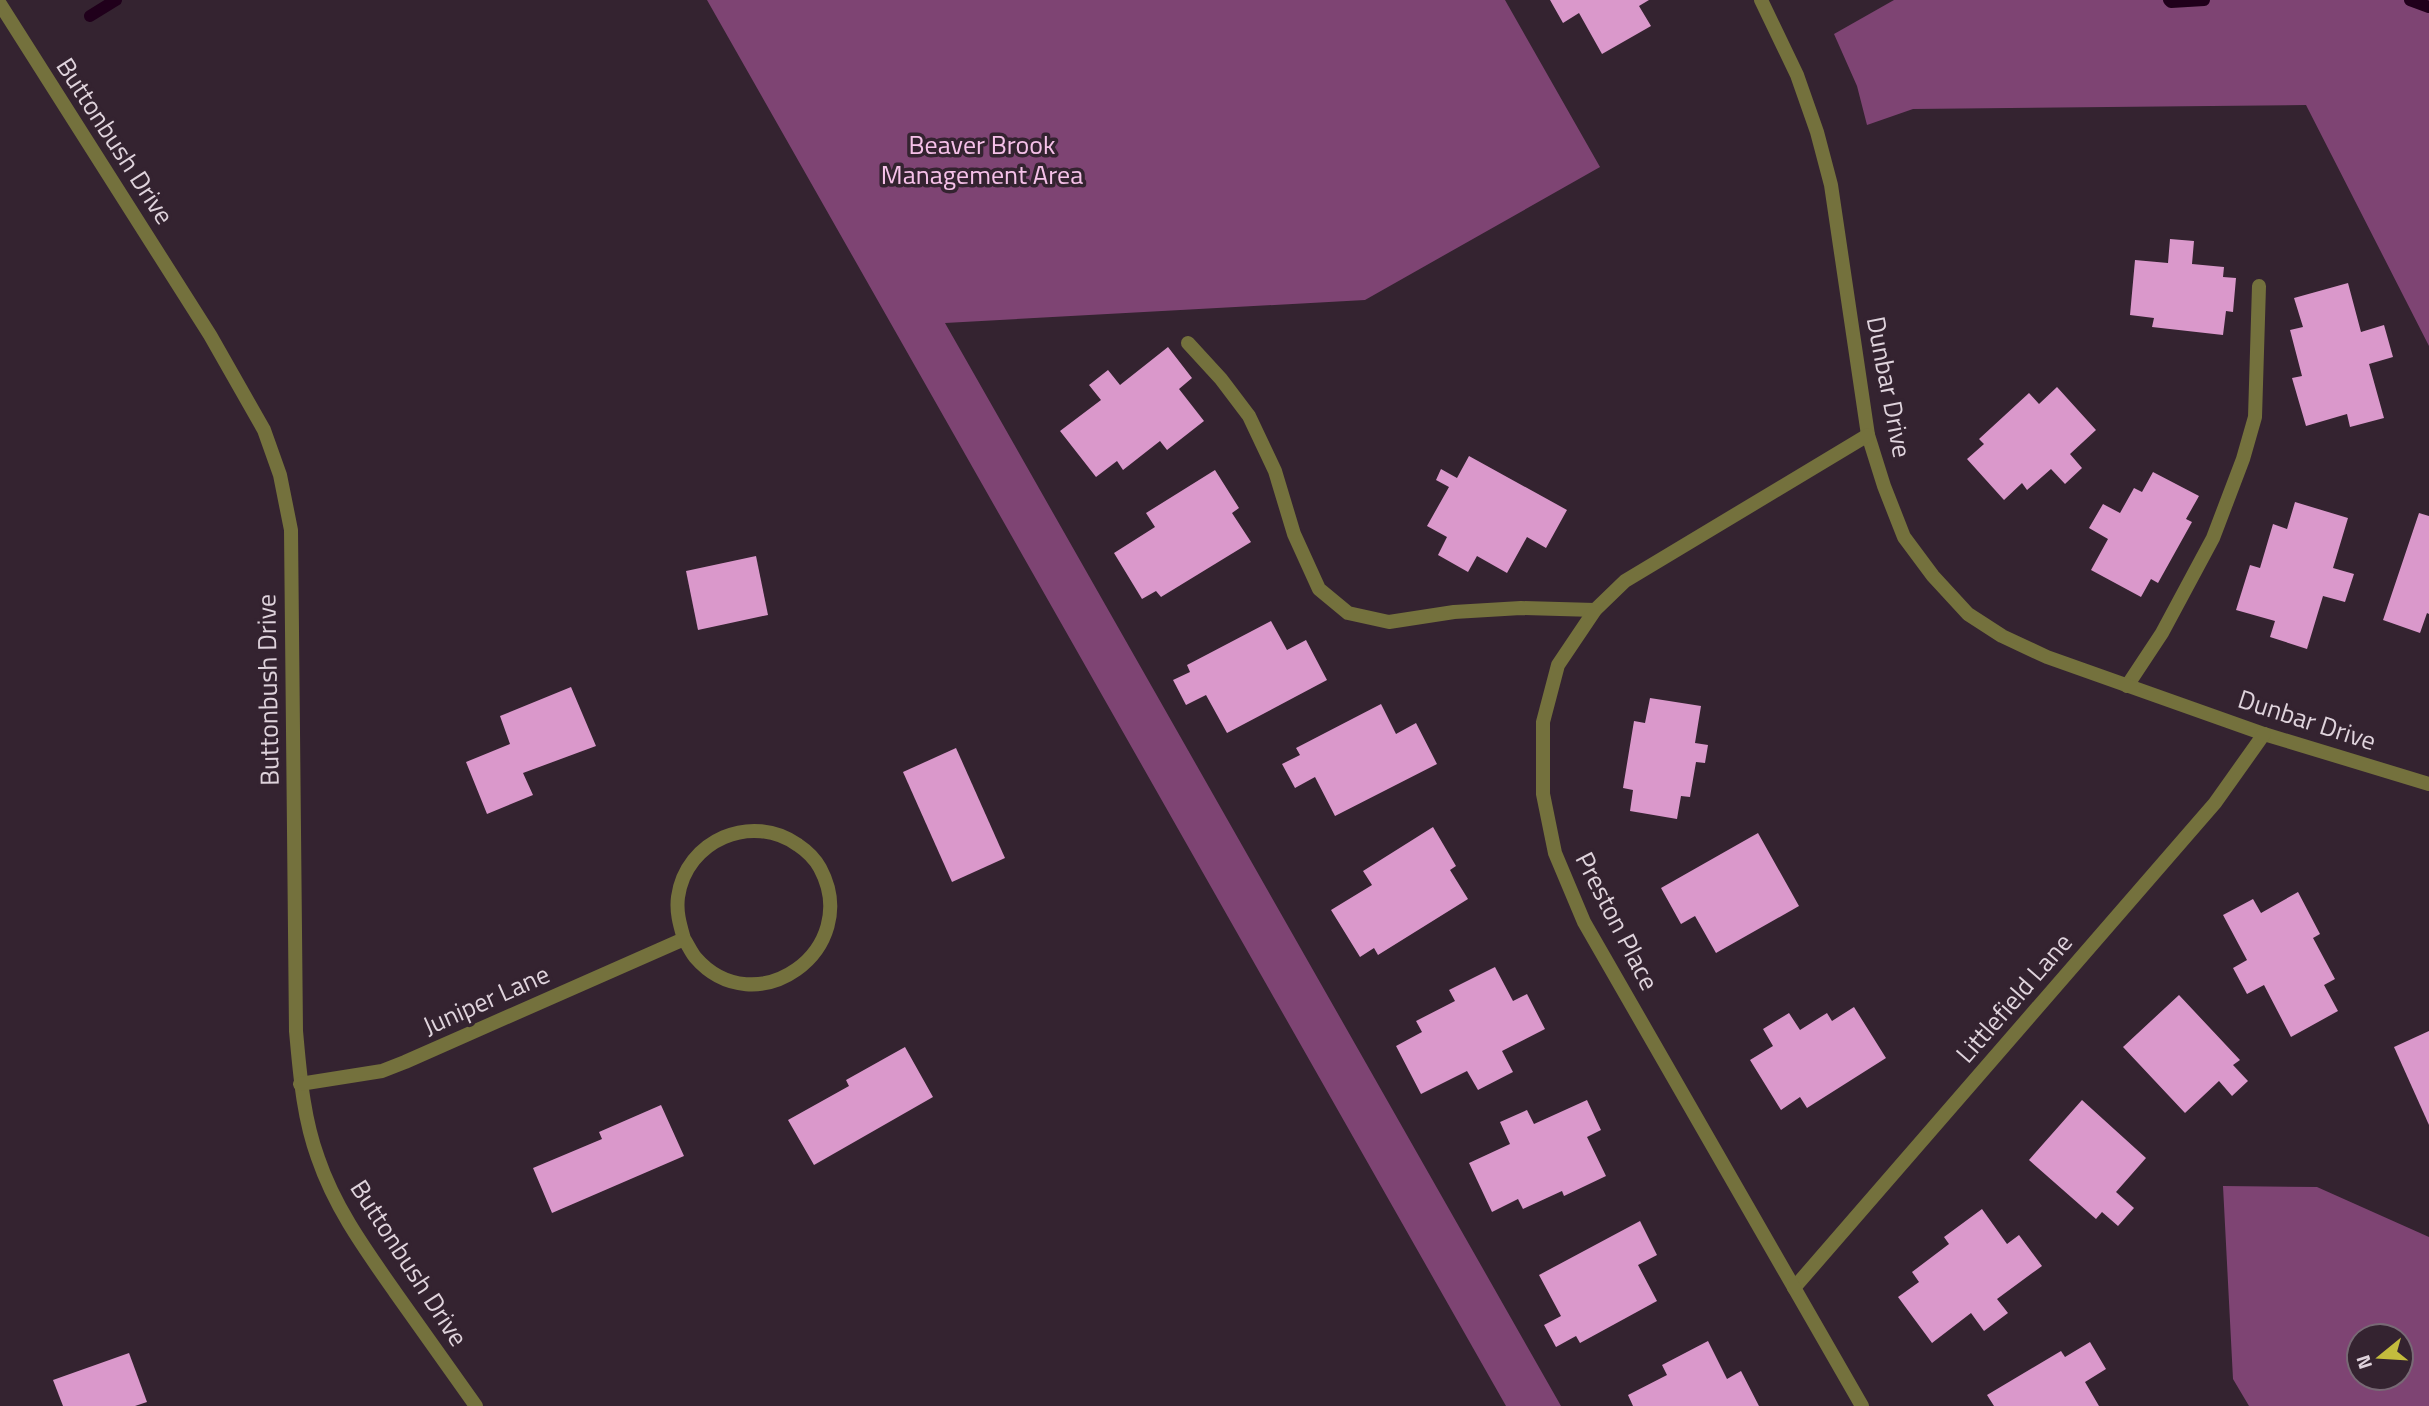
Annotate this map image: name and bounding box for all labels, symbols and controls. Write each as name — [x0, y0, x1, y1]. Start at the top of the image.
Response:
street label: Buttonbush Drive — [47, 50, 184, 232]
park label: Beaver Brook Management Area — [881, 125, 1083, 194]
street label: Dunbar Drive — [1857, 313, 1922, 461]
street label: Buttonbush Drive — [246, 594, 289, 786]
street label: Dunbar Drive — [2233, 679, 2381, 760]
street label: Preston Place — [1566, 845, 1669, 997]
street label: Littlefield Lane — [1946, 924, 2081, 1071]
street label: Juniper Lane — [416, 954, 555, 1045]
street label: Buttonbush Drive — [341, 1172, 478, 1354]
north arrow — [2345, 1322, 2415, 1392]
text: N — [2348, 1352, 2379, 1373]

